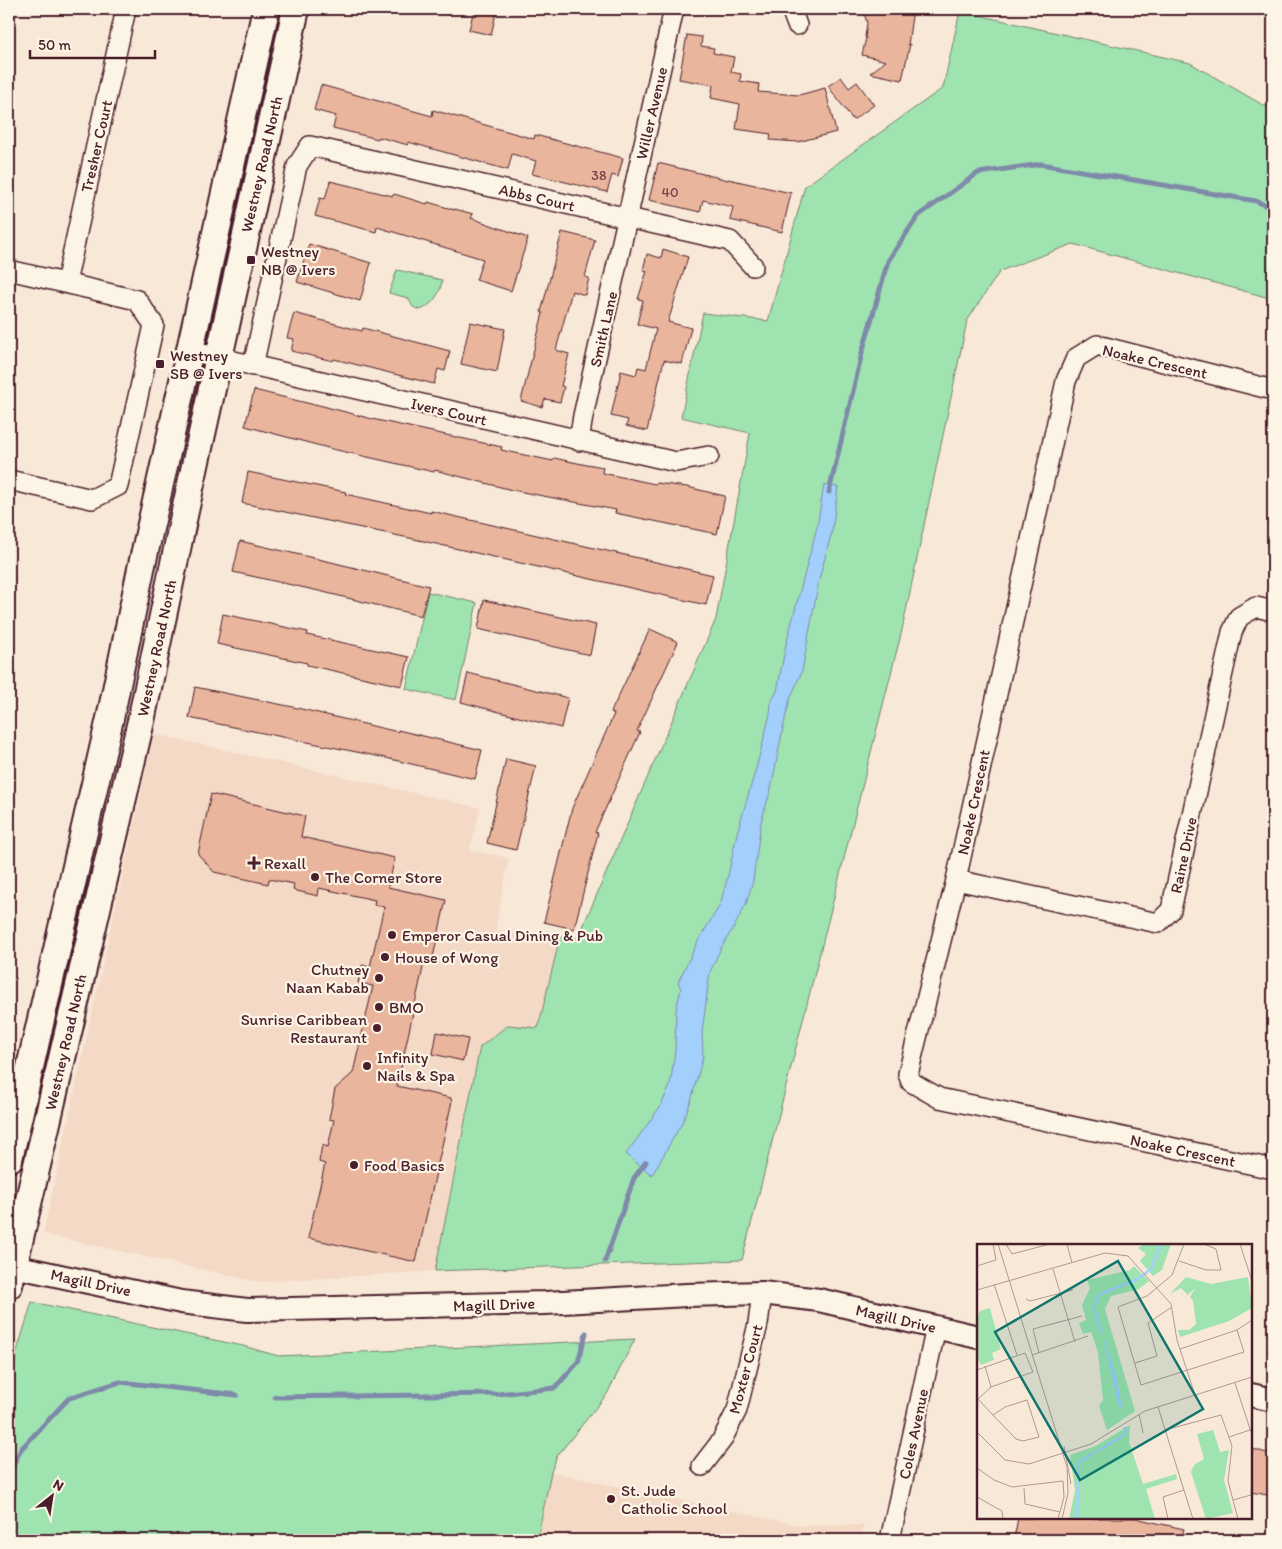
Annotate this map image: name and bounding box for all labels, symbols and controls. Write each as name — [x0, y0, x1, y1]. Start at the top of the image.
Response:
scale bar — [30, 28, 155, 60]
text: 50 m — [38, 36, 71, 54]
street label: Willer Avenue — [632, 65, 671, 161]
street label: Westney Road North — [237, 94, 286, 234]
street label: Tresher Court — [77, 98, 116, 194]
house number: 38 — [591, 167, 607, 184]
street label: Abbs Court — [497, 180, 577, 215]
house number: 40 — [661, 184, 679, 201]
place label: Westney NB @ Ivers — [261, 242, 335, 279]
marker: Westney NB @ Ivers — [245, 254, 257, 266]
street label: Smith Lane — [586, 289, 622, 369]
street label: Noake Crescent — [1100, 340, 1209, 383]
place label: Westney SB @ Ivers — [170, 346, 243, 383]
marker: Westney SB @ Ivers — [154, 358, 166, 370]
street label: Ivers Court — [409, 394, 489, 429]
street label: Westney Road North — [133, 578, 180, 718]
street label: Noake Crescent — [953, 748, 994, 857]
street label: Raine Drive — [1166, 815, 1201, 895]
place label: Rexall — [264, 854, 307, 873]
marker: Rexall — [248, 857, 260, 869]
place label: The Corner Store — [325, 868, 442, 887]
marker: The Corner Store — [309, 871, 321, 883]
place label: Emperor Casual Dining & Pub — [402, 926, 603, 945]
marker: Emperor Casual Dining & Pub — [386, 929, 398, 941]
place label: House of Wong — [395, 948, 499, 967]
marker: House of Wong — [379, 951, 391, 963]
place label: Chutney Naan Kabab — [286, 960, 369, 997]
street label: Westney Road North — [41, 972, 90, 1112]
marker: Chutney Naan Kabab — [373, 972, 385, 984]
place label: BMO — [389, 998, 424, 1017]
marker: BMO — [373, 1001, 385, 1013]
place label: Sunrise Caribbean Restaurant — [241, 1010, 367, 1047]
marker: Sunrise Caribbean Restaurant — [371, 1022, 383, 1034]
place label: Infinity Nails & Spa — [377, 1048, 456, 1085]
marker: Infinity Nails & Spa — [361, 1060, 373, 1072]
street label: Noake Crescent — [1128, 1130, 1237, 1171]
place label: Food Basics — [364, 1156, 445, 1175]
marker: Food Basics — [348, 1159, 360, 1171]
inset map — [977, 1244, 1252, 1519]
street label: Magill Drive — [49, 1265, 133, 1300]
street label: Magill Drive — [453, 1294, 535, 1315]
street label: Magill Drive — [854, 1300, 938, 1337]
street label: Moxter Court — [724, 1322, 767, 1416]
street label: Coles Avenue — [895, 1387, 932, 1481]
north arrow — [28, 1472, 78, 1522]
text: N — [50, 1475, 67, 1495]
place label: St. Jude Catholic School — [621, 1481, 728, 1518]
marker: St. Jude Catholic School — [605, 1493, 617, 1505]

